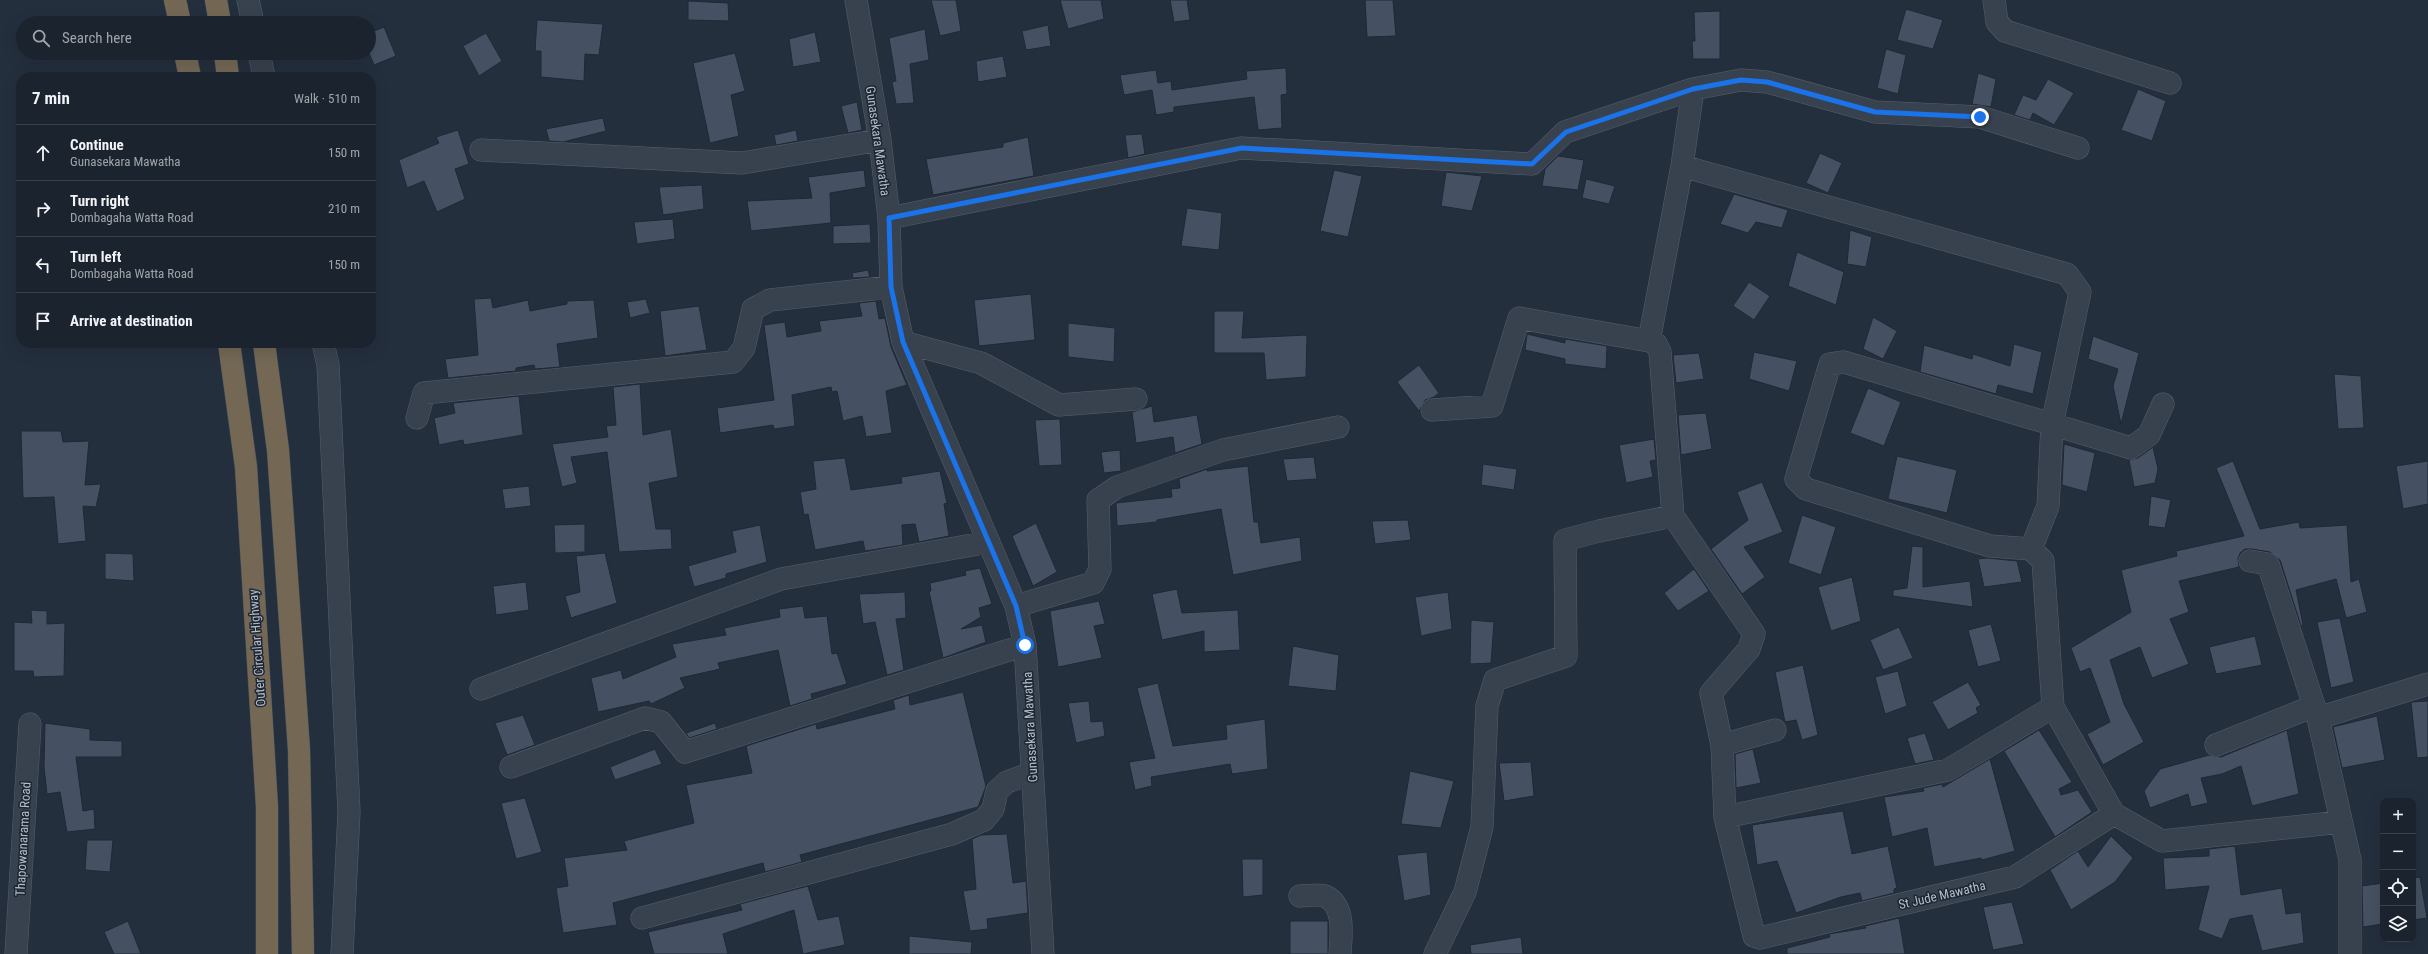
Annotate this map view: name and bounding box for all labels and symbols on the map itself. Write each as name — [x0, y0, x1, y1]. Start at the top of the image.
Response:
street label: Gunasekara Mawatha — [863, 85, 893, 197]
route end — [1971, 108, 1989, 126]
street label: Outer Circular Highway — [245, 588, 269, 707]
route start — [1016, 636, 1034, 654]
street label: Gunasekara Mawatha — [1020, 671, 1040, 783]
street label: Thapowanarama Road — [13, 781, 33, 897]
street label: St Jude Mawatha — [1897, 878, 1987, 912]

